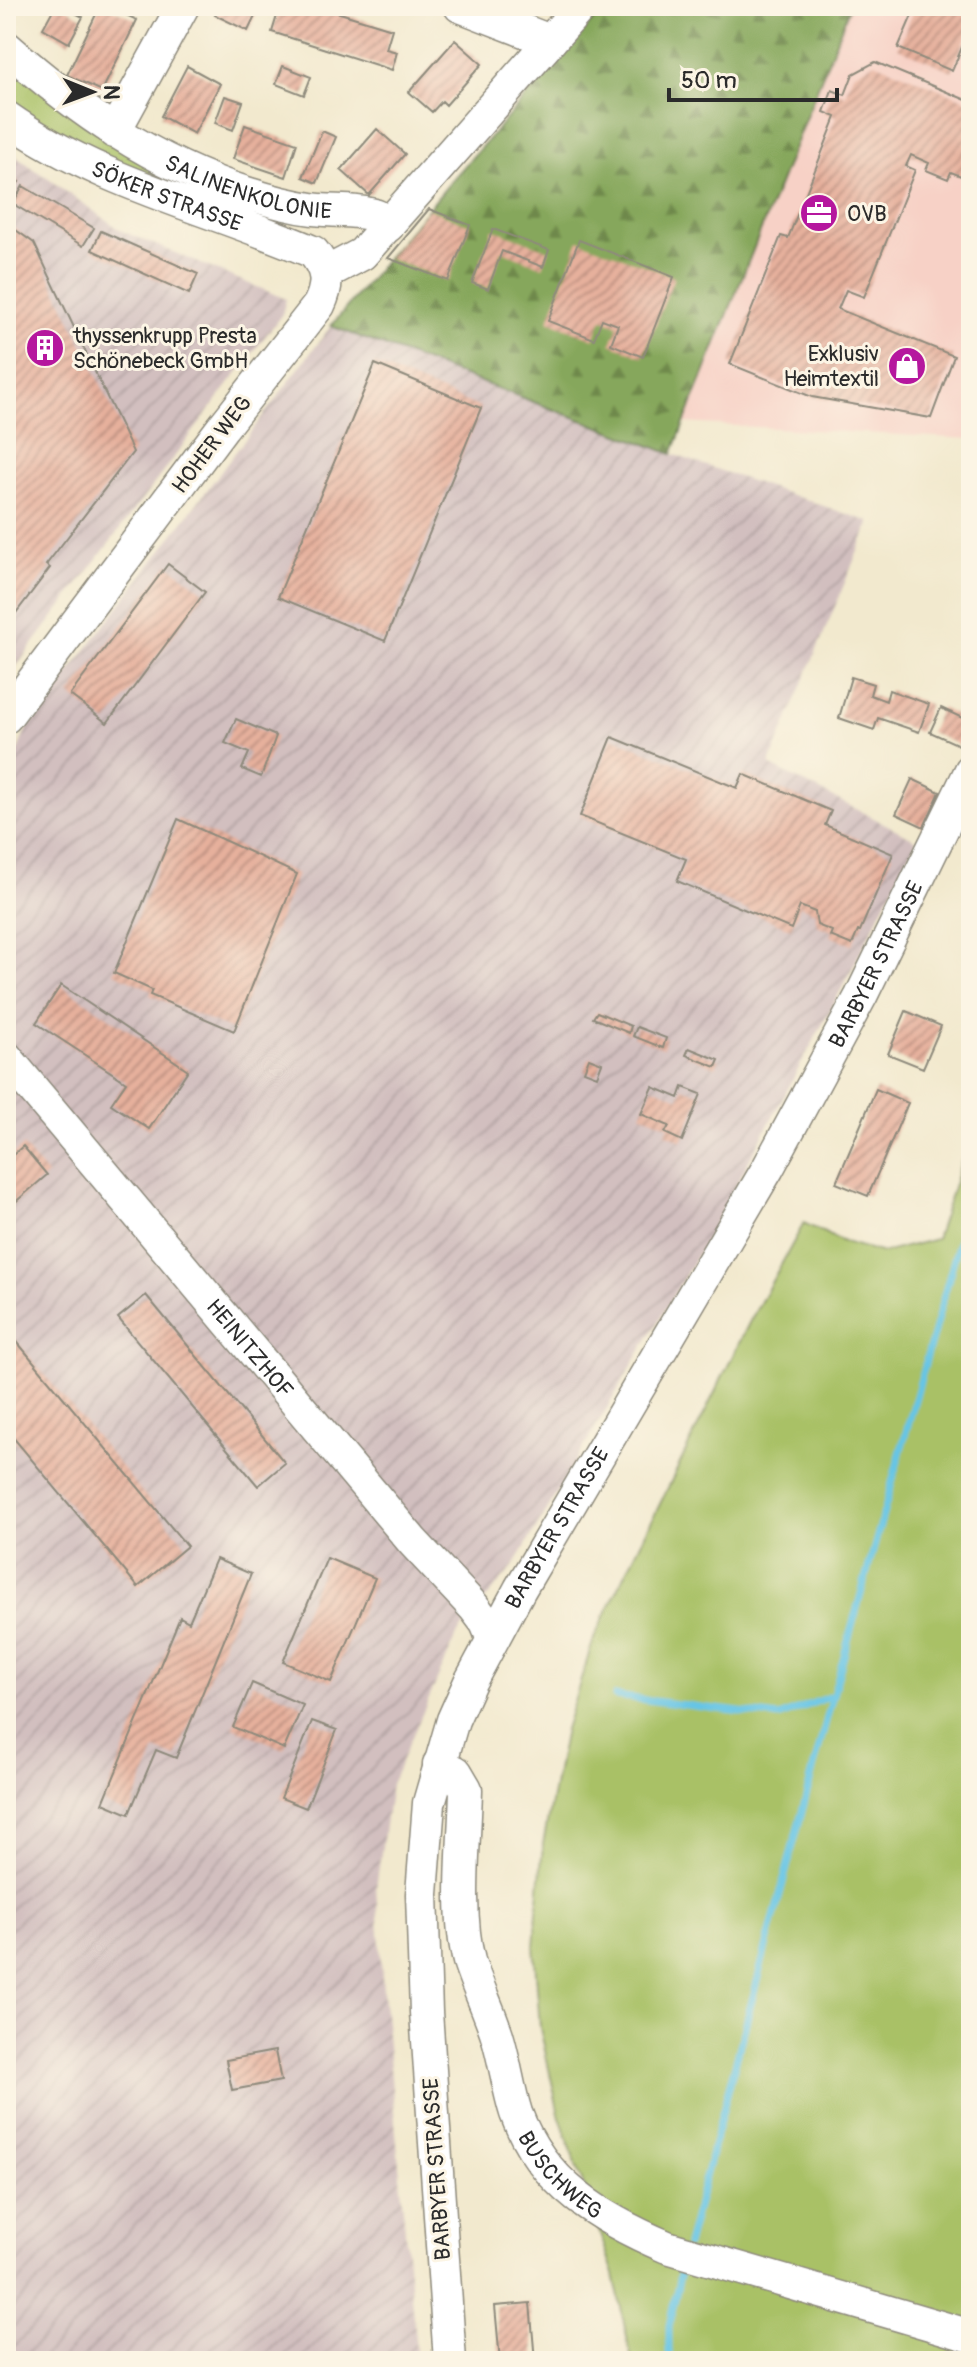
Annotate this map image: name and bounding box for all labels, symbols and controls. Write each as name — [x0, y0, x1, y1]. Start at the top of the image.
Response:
north arrow — [52, 52, 132, 132]
scale bar — [669, 52, 837, 102]
text: 50 m — [681, 66, 737, 95]
text: N — [97, 85, 125, 100]
street label: SALINENKOLONIE — [160, 149, 332, 226]
street label: SÖKER STRASSE — [87, 155, 246, 238]
office icon: OVB — [798, 192, 840, 234]
place label: OVB — [847, 200, 887, 228]
place label: thyssenkrupp Presta Schönebeck GmbH — [72, 322, 257, 375]
building icon: thyssenkrupp Presta Schönebeck GmbH — [24, 327, 66, 369]
place label: Exklusiv Heimtextil — [783, 340, 879, 393]
shop icon: Exklusiv Heimtextil — [886, 345, 928, 387]
street label: HOHER WEG — [166, 390, 258, 499]
street label: BARBYER STRASSE — [823, 877, 930, 1053]
street label: HEINITZHOF — [200, 1293, 299, 1404]
street label: BARBYER STRASSE — [499, 1442, 615, 1614]
street label: BARBYER STRASSE — [417, 2077, 457, 2261]
street label: BUSCHWEG — [511, 2126, 608, 2226]

